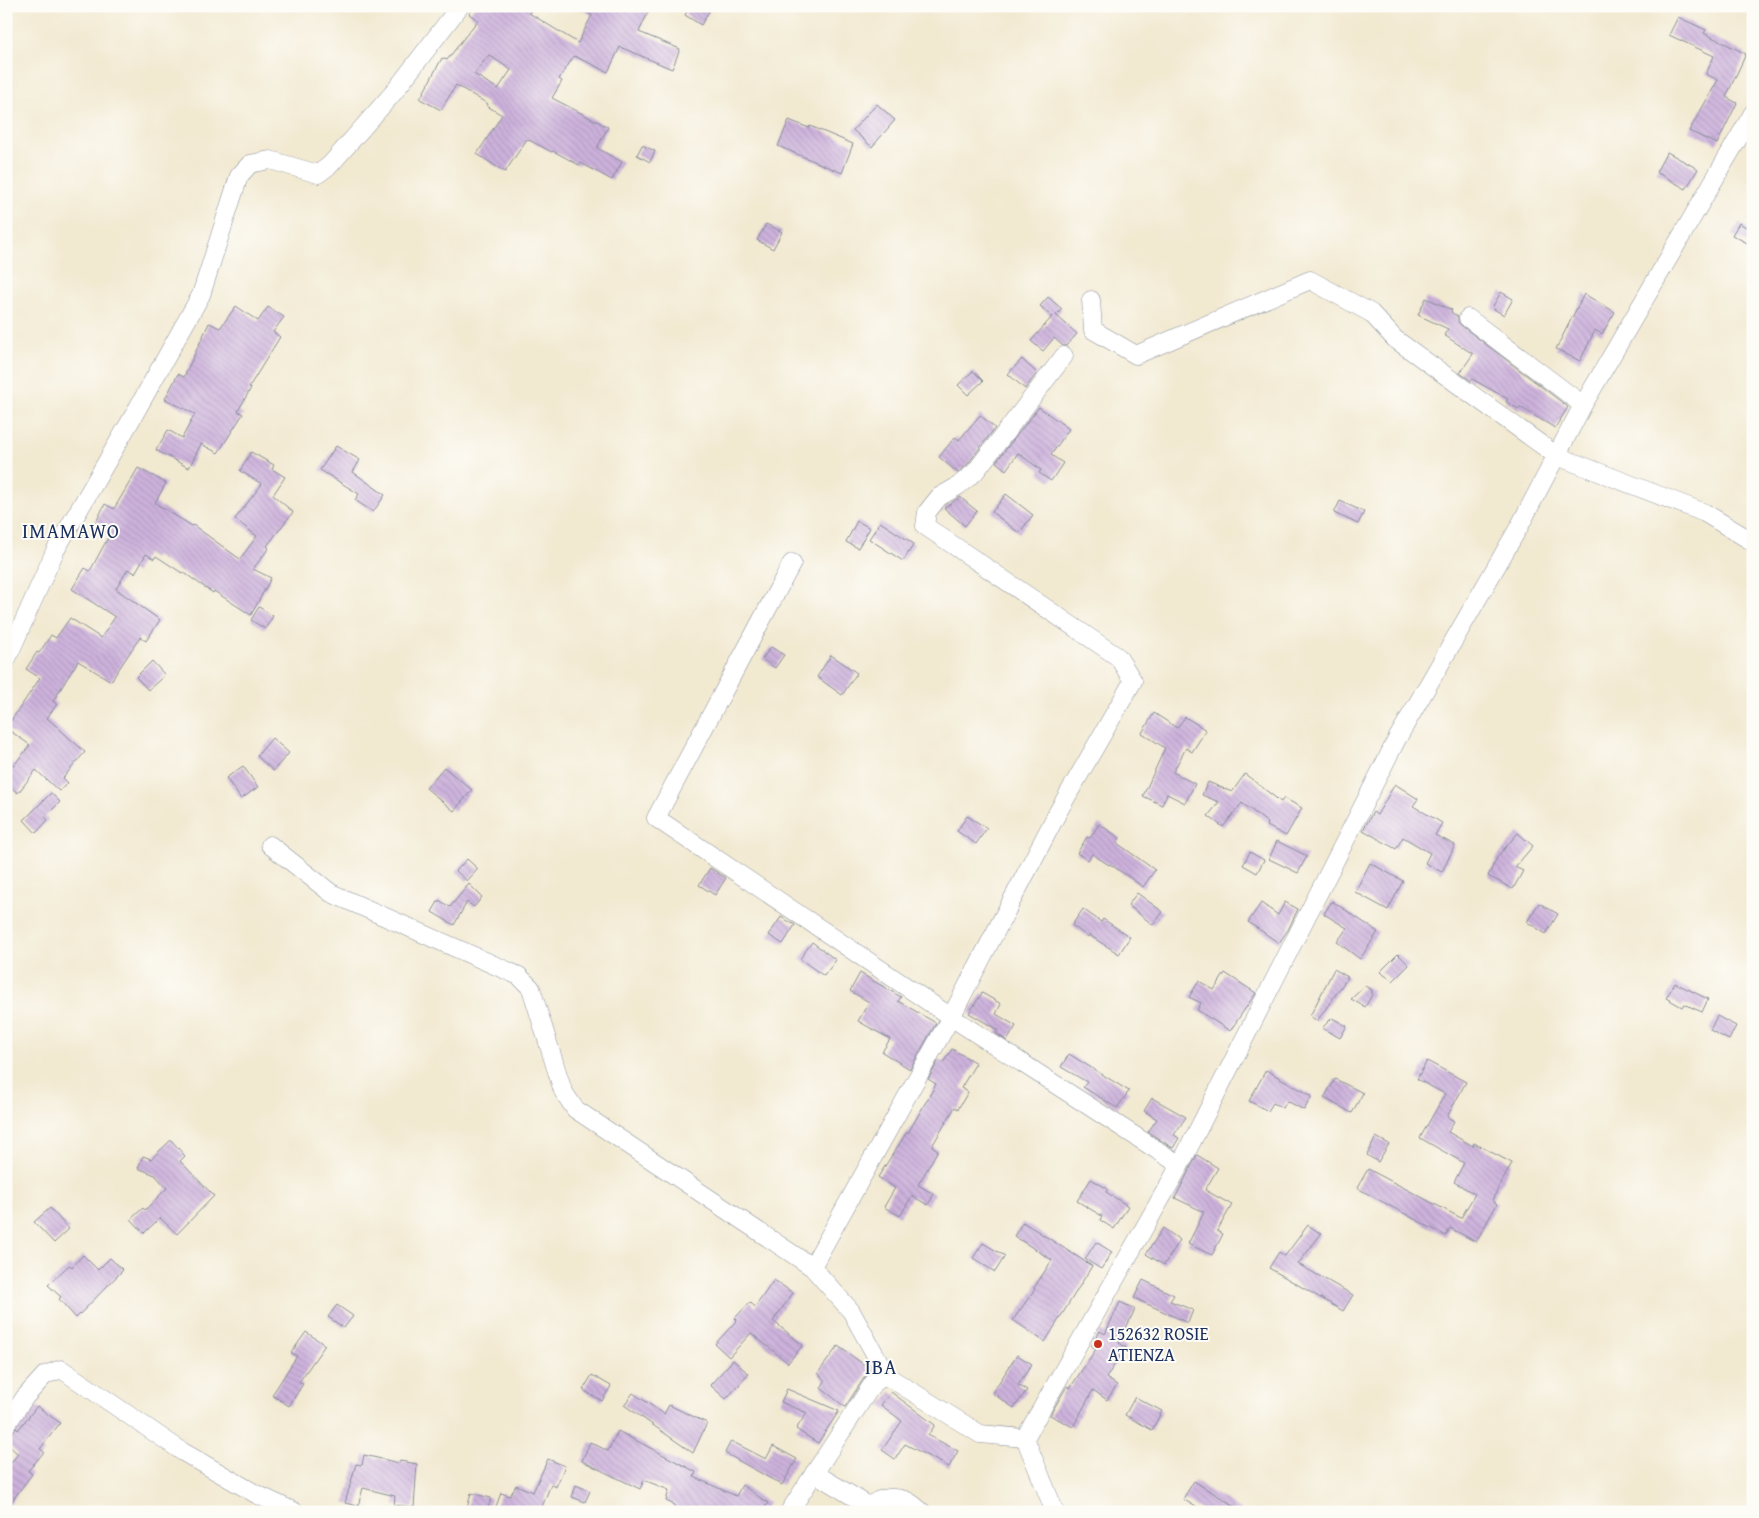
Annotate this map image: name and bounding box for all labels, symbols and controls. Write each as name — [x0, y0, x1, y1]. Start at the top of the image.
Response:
district label: IMAMAWO — [22, 516, 120, 545]
place label: 152632 ROSIE ATIENZA — [1108, 1320, 1209, 1368]
marker: 152632 ROSIE ATIENZA — [1092, 1338, 1104, 1350]
district label: IBA — [865, 1352, 897, 1381]

